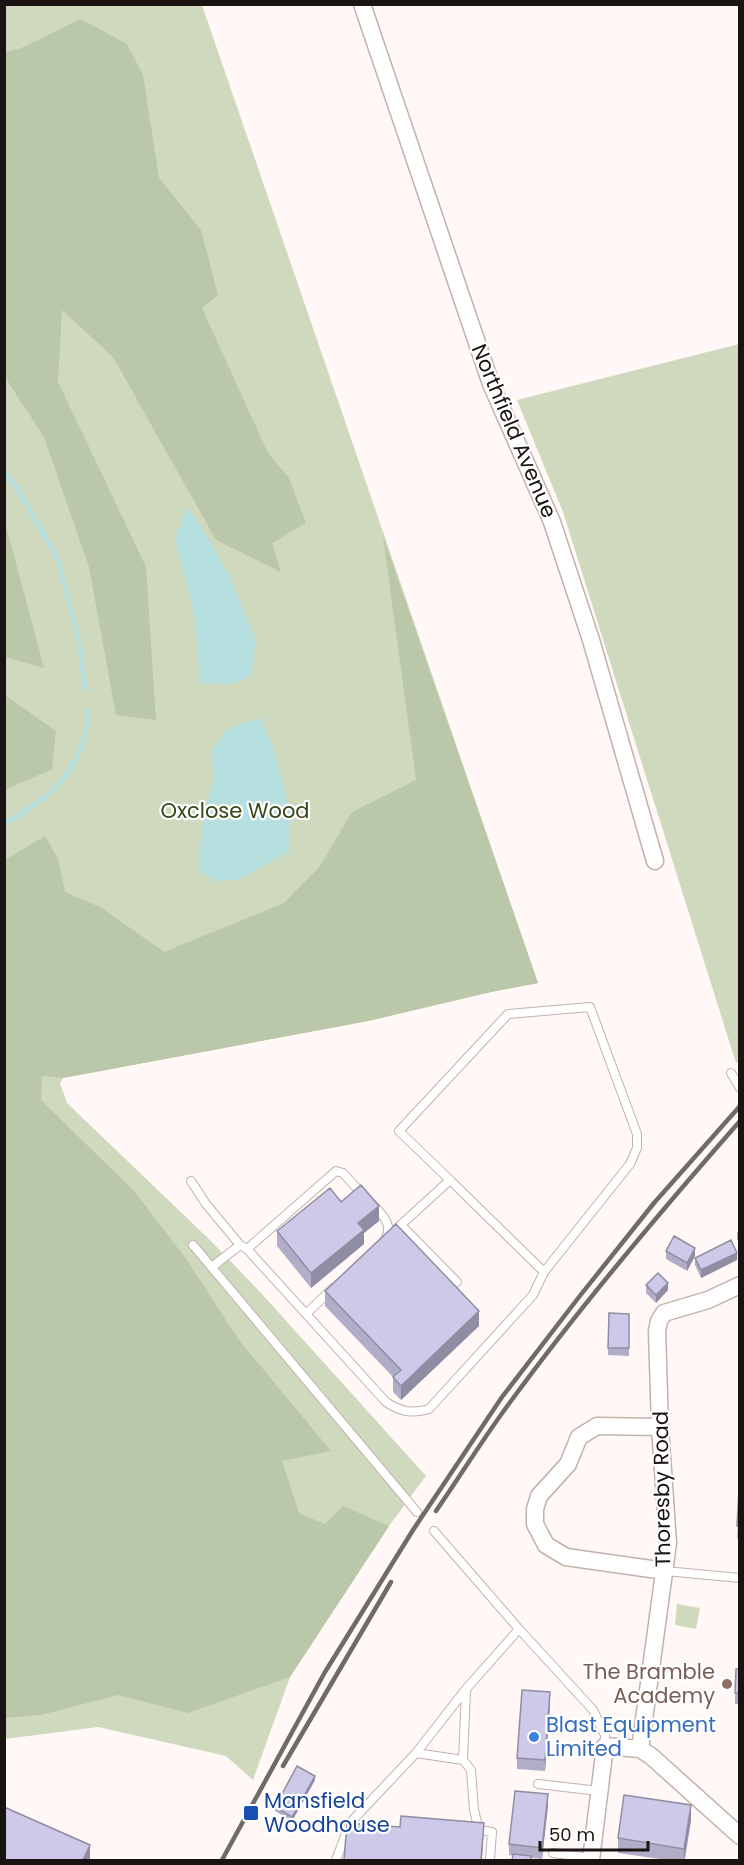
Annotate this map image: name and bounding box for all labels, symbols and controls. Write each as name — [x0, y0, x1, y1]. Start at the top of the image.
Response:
street label: Northfield Avenue — [465, 340, 564, 522]
park label: Oxclose Wood — [160, 796, 310, 825]
street label: Thoresby Road — [646, 1411, 677, 1567]
place label: The Bramble Academy — [583, 1657, 715, 1710]
marker: The Bramble Academy — [720, 1677, 734, 1691]
place label: Blast Equipment Limited — [546, 1710, 716, 1763]
marker: Blast Equipment Limited — [527, 1730, 541, 1744]
place label: Mansfield Woodhouse — [264, 1786, 390, 1839]
marker: Mansfield Woodhouse — [242, 1804, 260, 1822]
scale bar — [540, 1814, 648, 1852]
text: 50 m — [549, 1822, 595, 1847]

